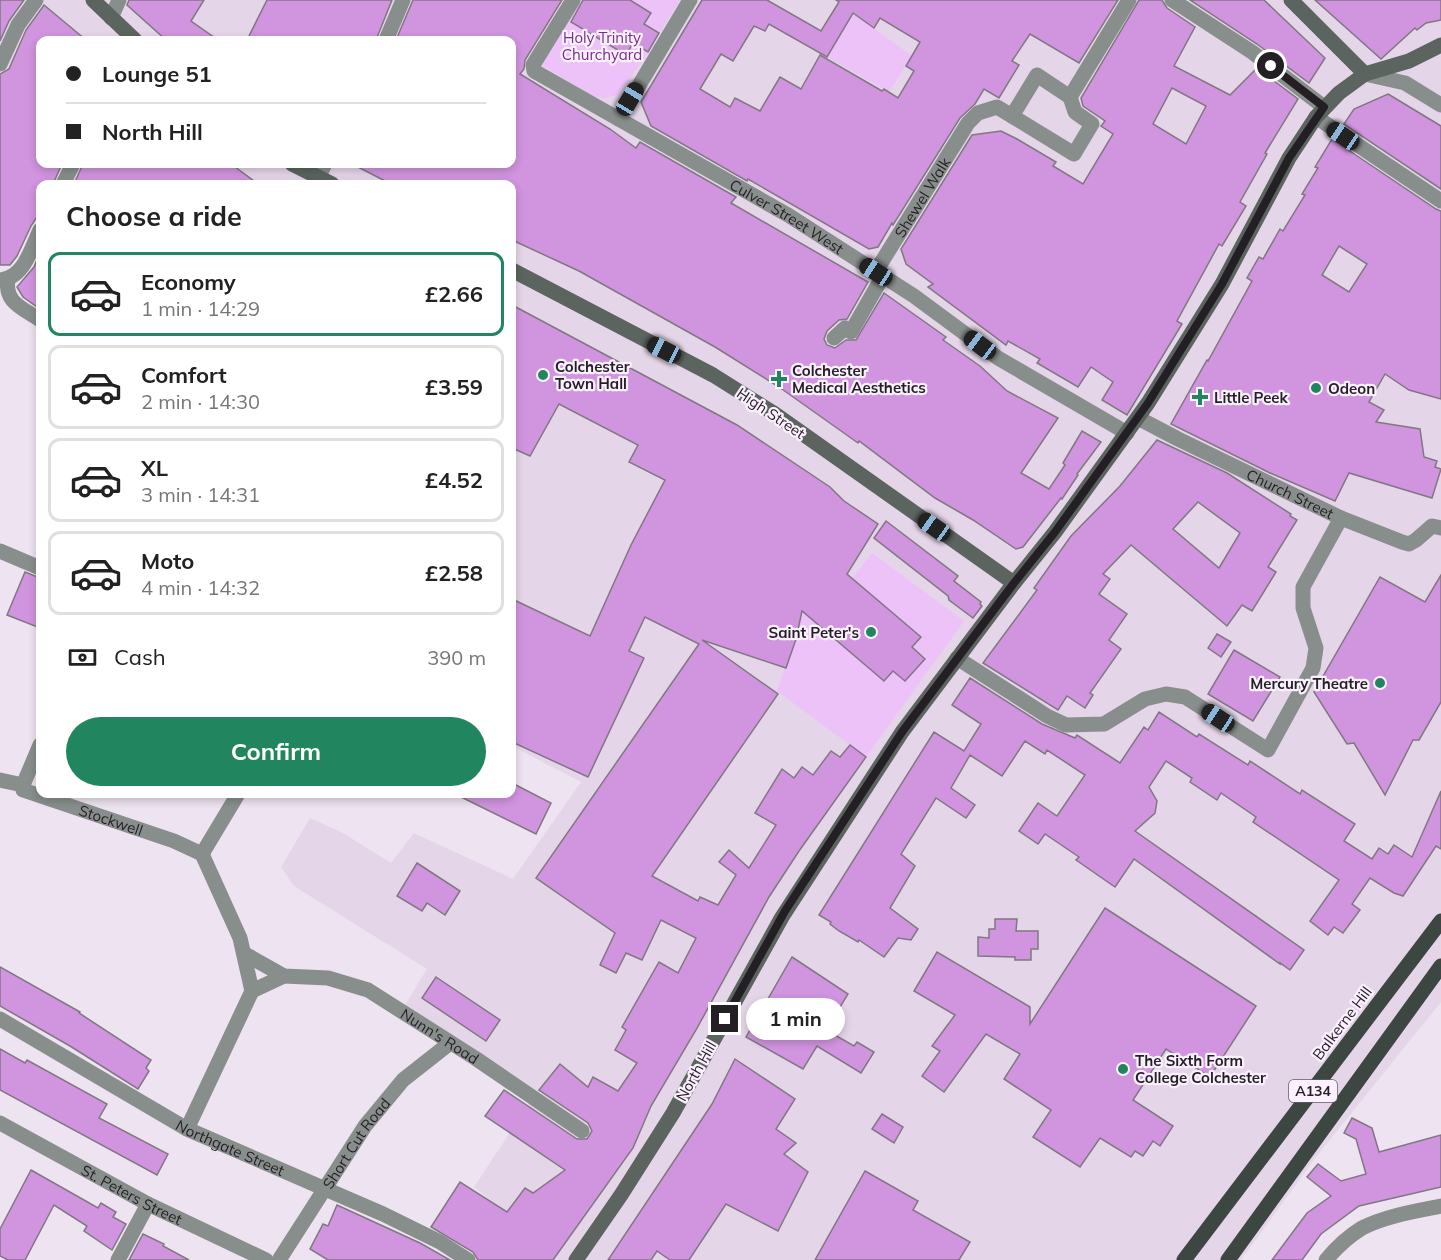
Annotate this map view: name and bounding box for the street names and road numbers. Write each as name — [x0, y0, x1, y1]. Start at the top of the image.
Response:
street label: Shewel Walk — [890, 153, 954, 241]
street label: Culver Street West — [727, 175, 847, 258]
street label: High Street — [733, 383, 809, 443]
street label: Church Street — [1244, 464, 1337, 523]
street label: Stockwell — [77, 800, 146, 839]
street label: Balkerne Hill — [1308, 983, 1376, 1063]
street label: Nunn's Road — [397, 1004, 483, 1068]
street label: North Hill — [672, 1038, 720, 1104]
road number: A134 — [1289, 1080, 1337, 1102]
street label: Short Cut Road — [318, 1094, 394, 1192]
street label: Northgate Street — [172, 1115, 287, 1180]
street label: St. Peters Street — [78, 1160, 185, 1228]

